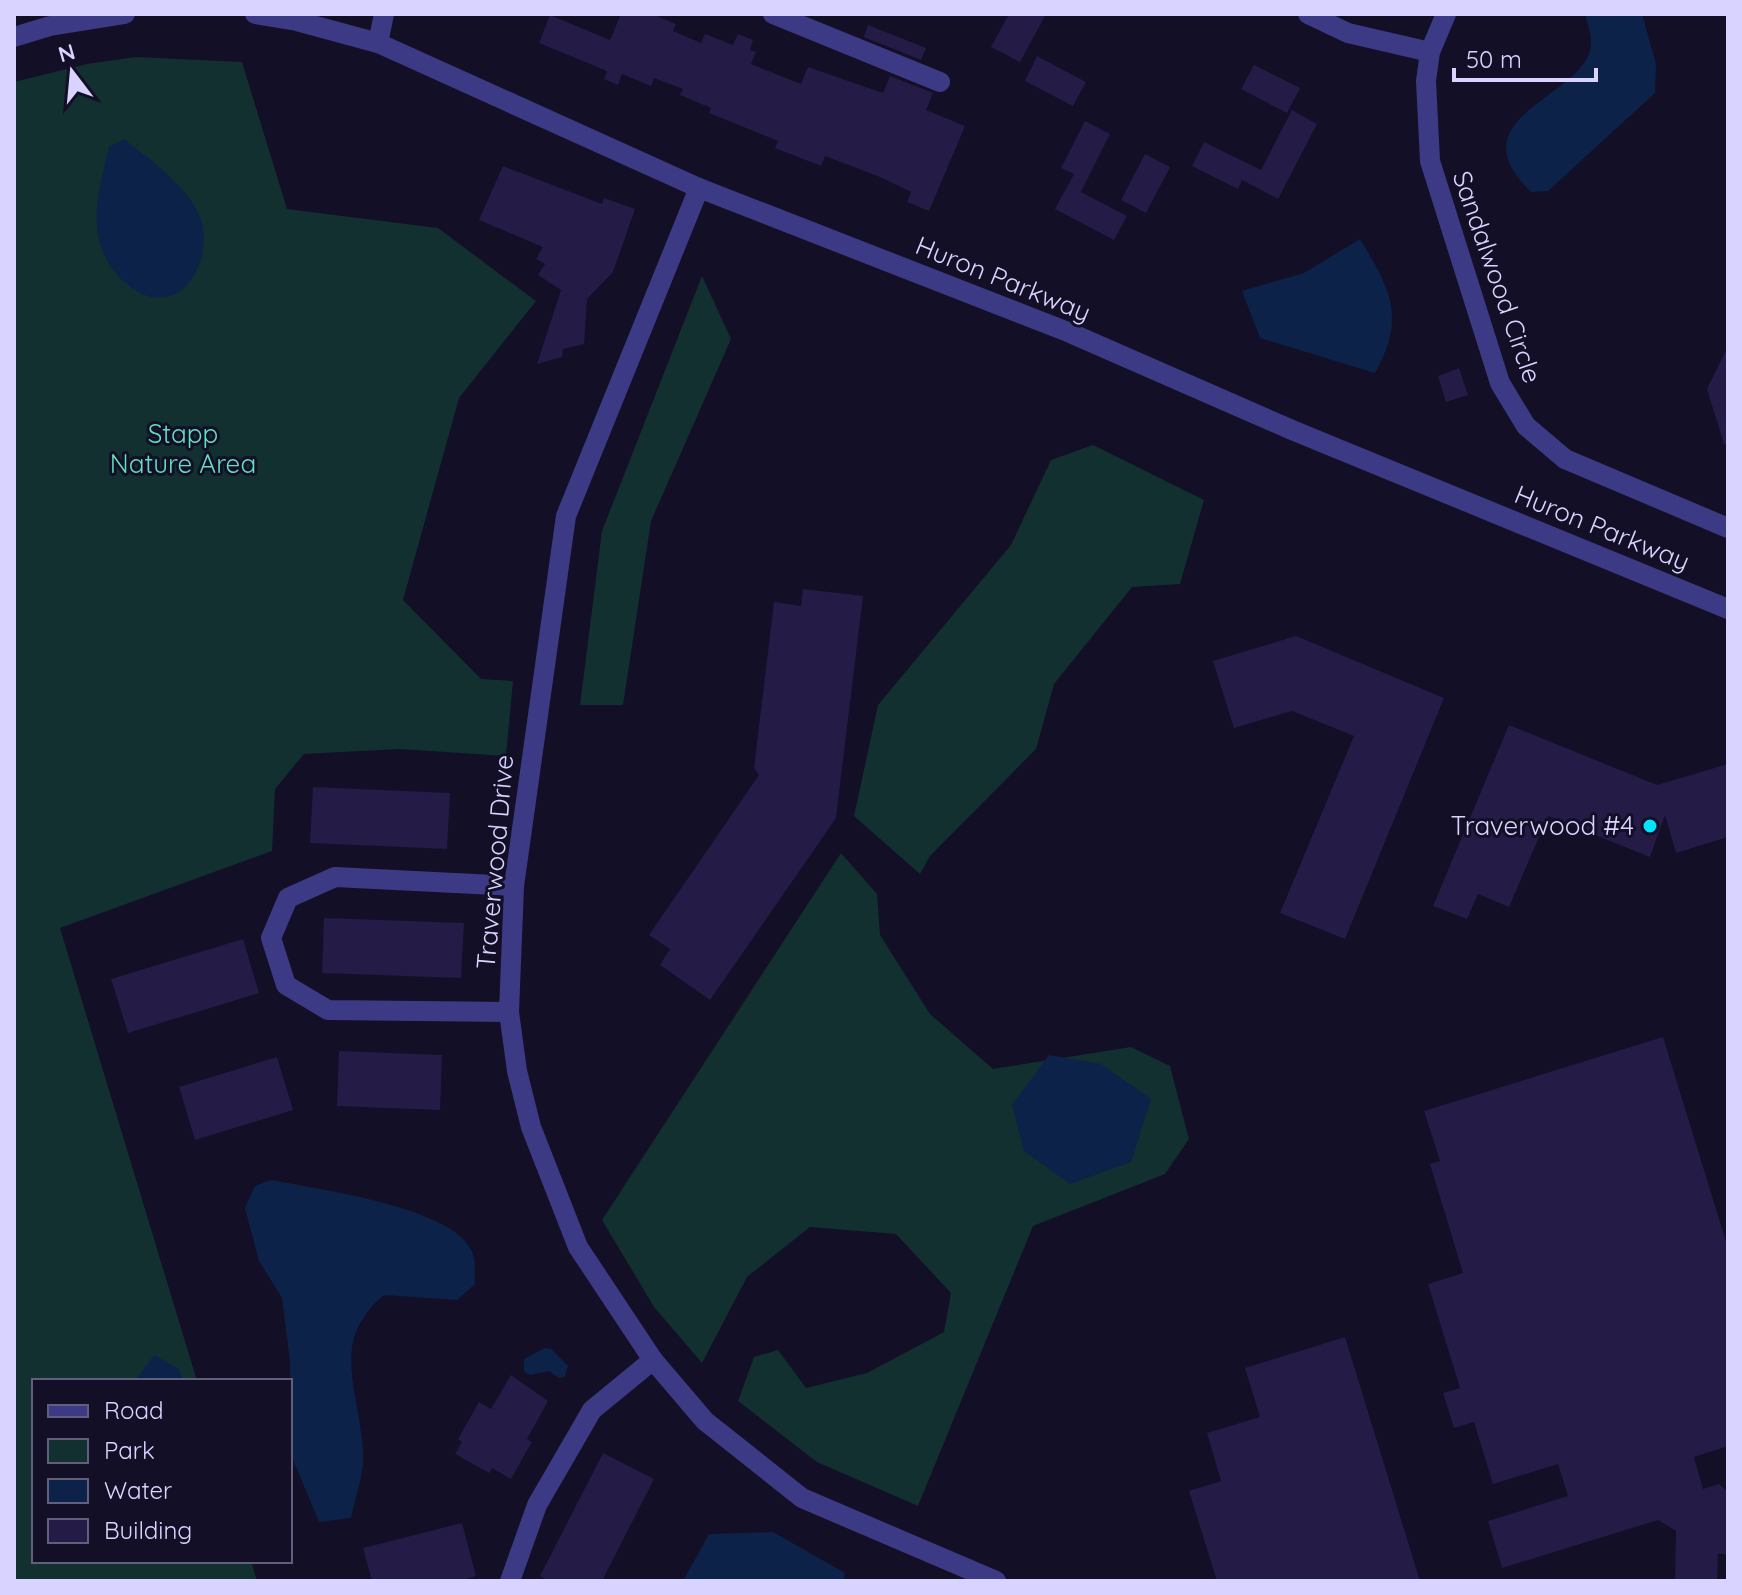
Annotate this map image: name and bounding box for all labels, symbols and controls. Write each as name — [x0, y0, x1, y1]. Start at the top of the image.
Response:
north arrow — [32, 32, 112, 112]
scale bar — [1454, 32, 1596, 82]
text: N — [55, 37, 78, 68]
text: 50 m — [1466, 44, 1522, 74]
street label: Sandalwood Circle — [1446, 166, 1549, 387]
street label: Huron Parkway — [911, 228, 1096, 329]
park label: Stapp Nature Area — [110, 417, 256, 480]
street label: Huron Parkway — [1510, 477, 1695, 578]
street label: Traverwood Drive — [469, 753, 520, 971]
place label: Traverwood #4 — [1451, 809, 1634, 842]
marker: Traverwood #4 — [1641, 817, 1659, 835]
legend — [32, 1379, 292, 1563]
text: Road — [104, 1395, 164, 1425]
text: Park — [104, 1435, 155, 1465]
text: Water — [104, 1475, 172, 1505]
text: Building — [104, 1515, 192, 1545]

